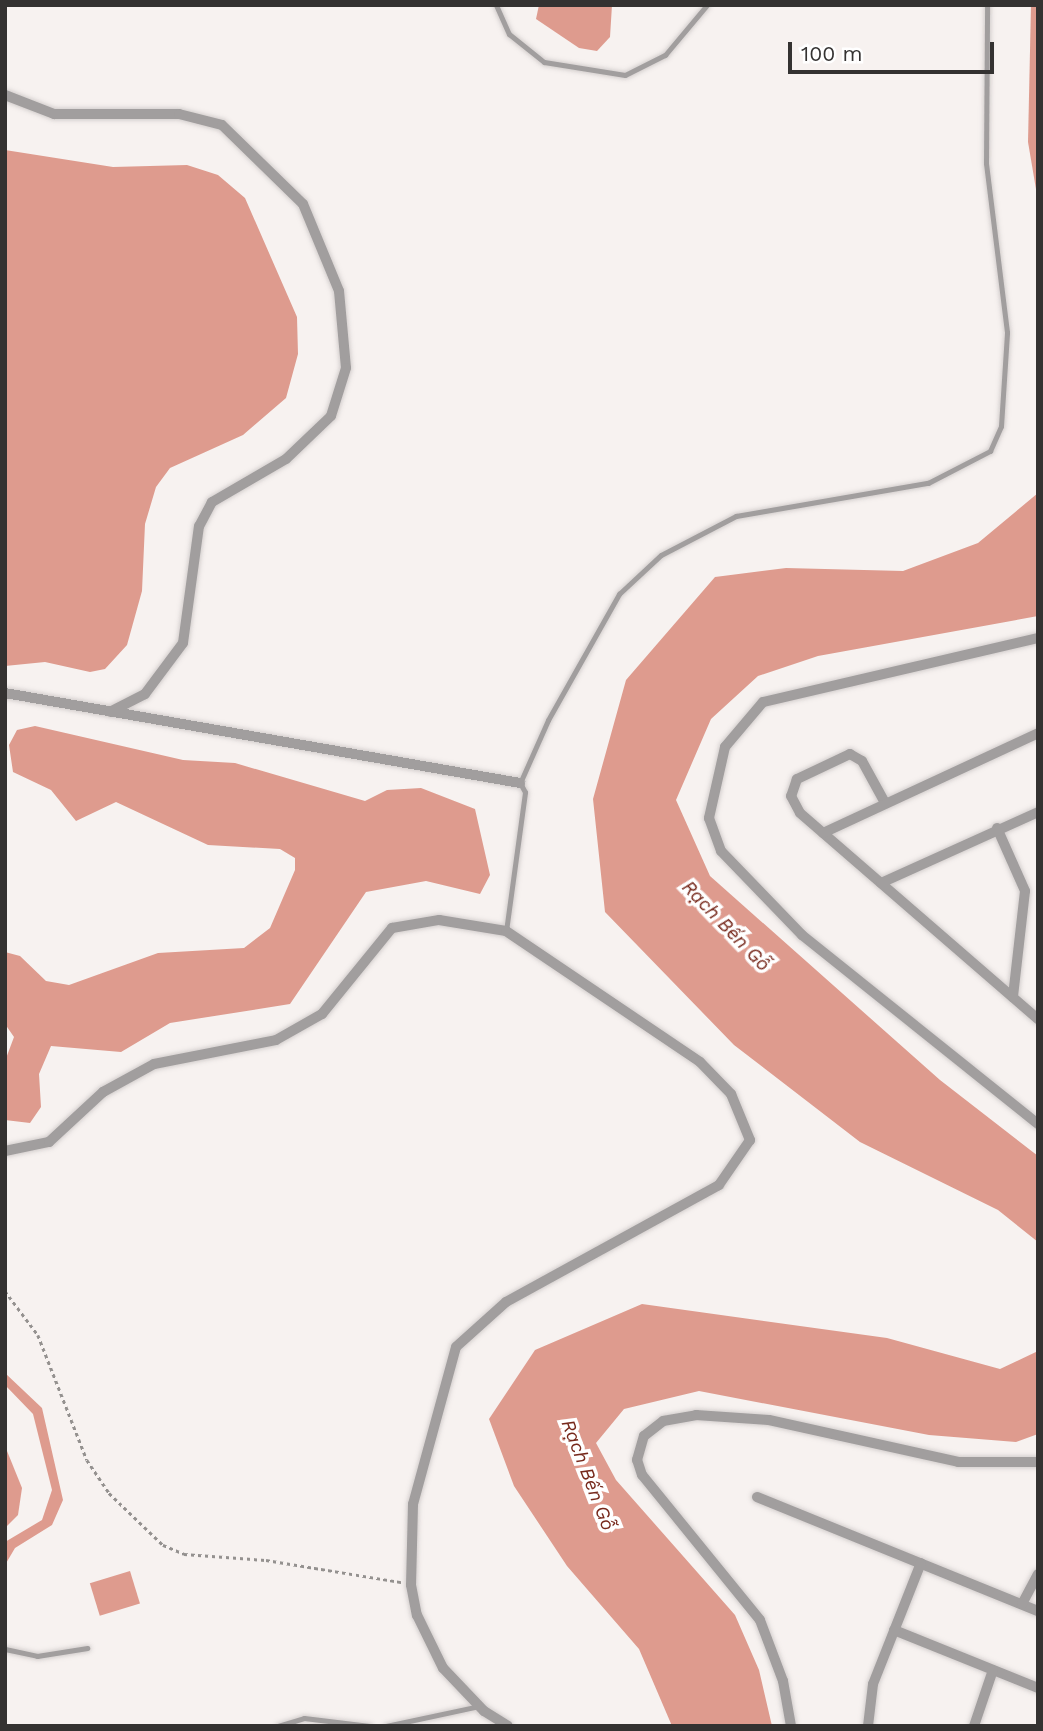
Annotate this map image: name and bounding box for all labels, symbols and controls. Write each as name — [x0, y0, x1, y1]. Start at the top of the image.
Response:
scale bar — [791, 28, 998, 72]
text: 100 m — [801, 41, 863, 66]
water label: Rạch Bến Gỗ — [677, 876, 775, 976]
water label: Rạch Bến Gỗ — [556, 1416, 620, 1534]

